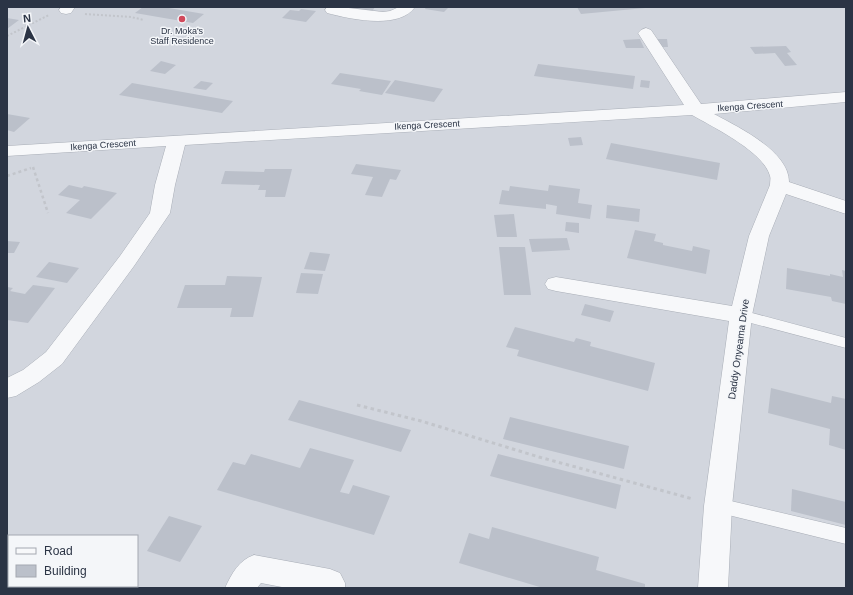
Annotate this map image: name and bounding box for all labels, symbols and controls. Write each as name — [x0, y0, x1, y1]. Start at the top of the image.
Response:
north arrow — [8, 8, 48, 48]
text: N — [22, 12, 32, 24]
marker: Dr. Moka's Staff Residence — [177, 14, 187, 24]
place label: Dr. Moka's Staff Residence — [150, 26, 214, 46]
street label: Ikenga Crescent — [717, 99, 784, 113]
street label: Ikenga Crescent — [394, 118, 460, 132]
street label: Ikenga Crescent — [70, 138, 137, 152]
street label: Daddy Onyeama Drive — [726, 298, 751, 400]
legend — [8, 535, 138, 587]
text: Road — [44, 544, 73, 558]
text: Building — [44, 564, 87, 578]

